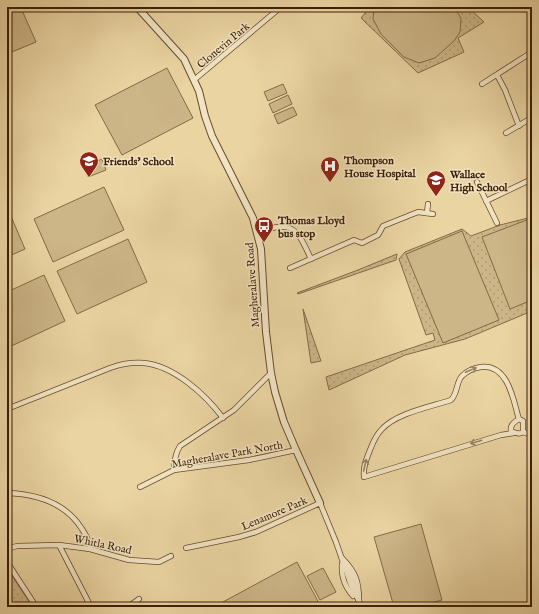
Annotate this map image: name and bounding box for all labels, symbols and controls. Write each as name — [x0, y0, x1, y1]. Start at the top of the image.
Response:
street label: Clonevin Park — [194, 20, 253, 72]
school or university icon: Friends' School — [78, 150, 100, 178]
place label: Thompson House Hospital — [343, 154, 417, 181]
place label: Friends' School — [103, 155, 175, 169]
hospital icon: Thompson House Hospital — [319, 155, 341, 183]
place label: Wallace High School — [449, 168, 509, 195]
school or university icon: Wallace High School — [425, 169, 447, 197]
place label: Thomas Lloyd bus stop — [277, 214, 346, 241]
bus stop icon: Thomas Lloyd bus stop — [253, 215, 275, 243]
street label: Magheralave Road — [243, 242, 263, 328]
one-way arrow — [465, 366, 477, 373]
street label: Magheralave Park North — [170, 438, 284, 472]
one-way arrow — [470, 439, 483, 446]
one-way arrow — [361, 459, 369, 472]
street label: Lenamore Park — [239, 494, 310, 534]
street label: Whitla Road — [73, 532, 133, 558]

